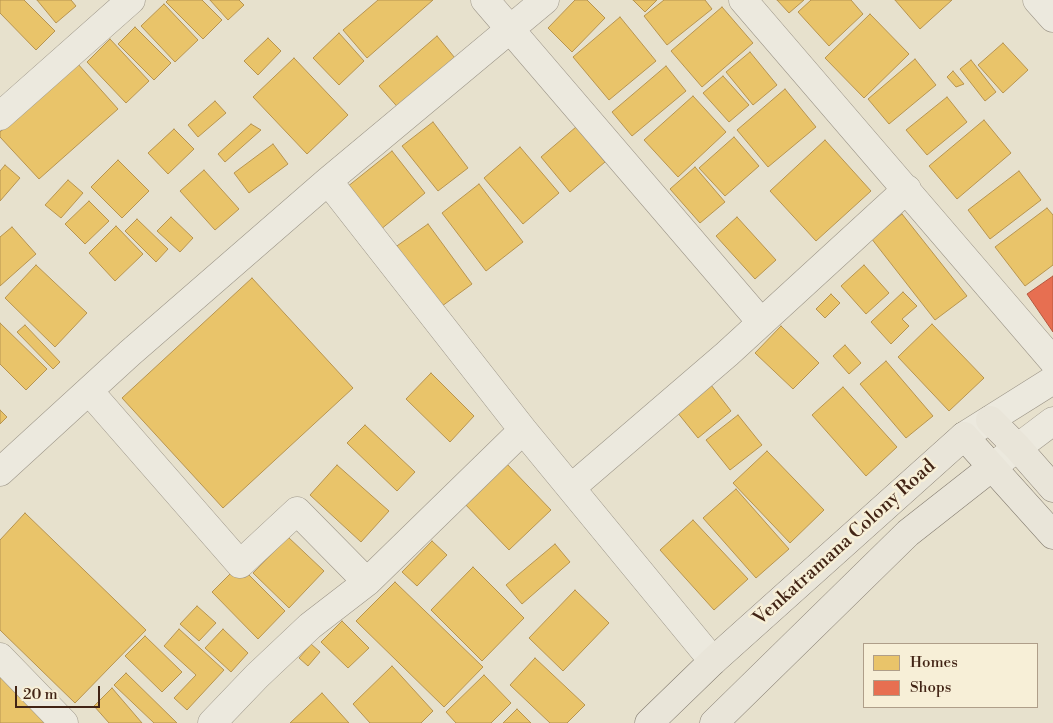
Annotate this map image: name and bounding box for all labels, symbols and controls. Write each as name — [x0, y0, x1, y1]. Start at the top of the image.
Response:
street label: Venkatramana Colony Road — [749, 455, 941, 631]
legend — [863, 643, 1038, 708]
text: Homes — [910, 653, 958, 672]
scale bar — [18, 676, 102, 708]
text: Shops — [910, 678, 951, 697]
text: 20 m — [23, 685, 58, 704]

